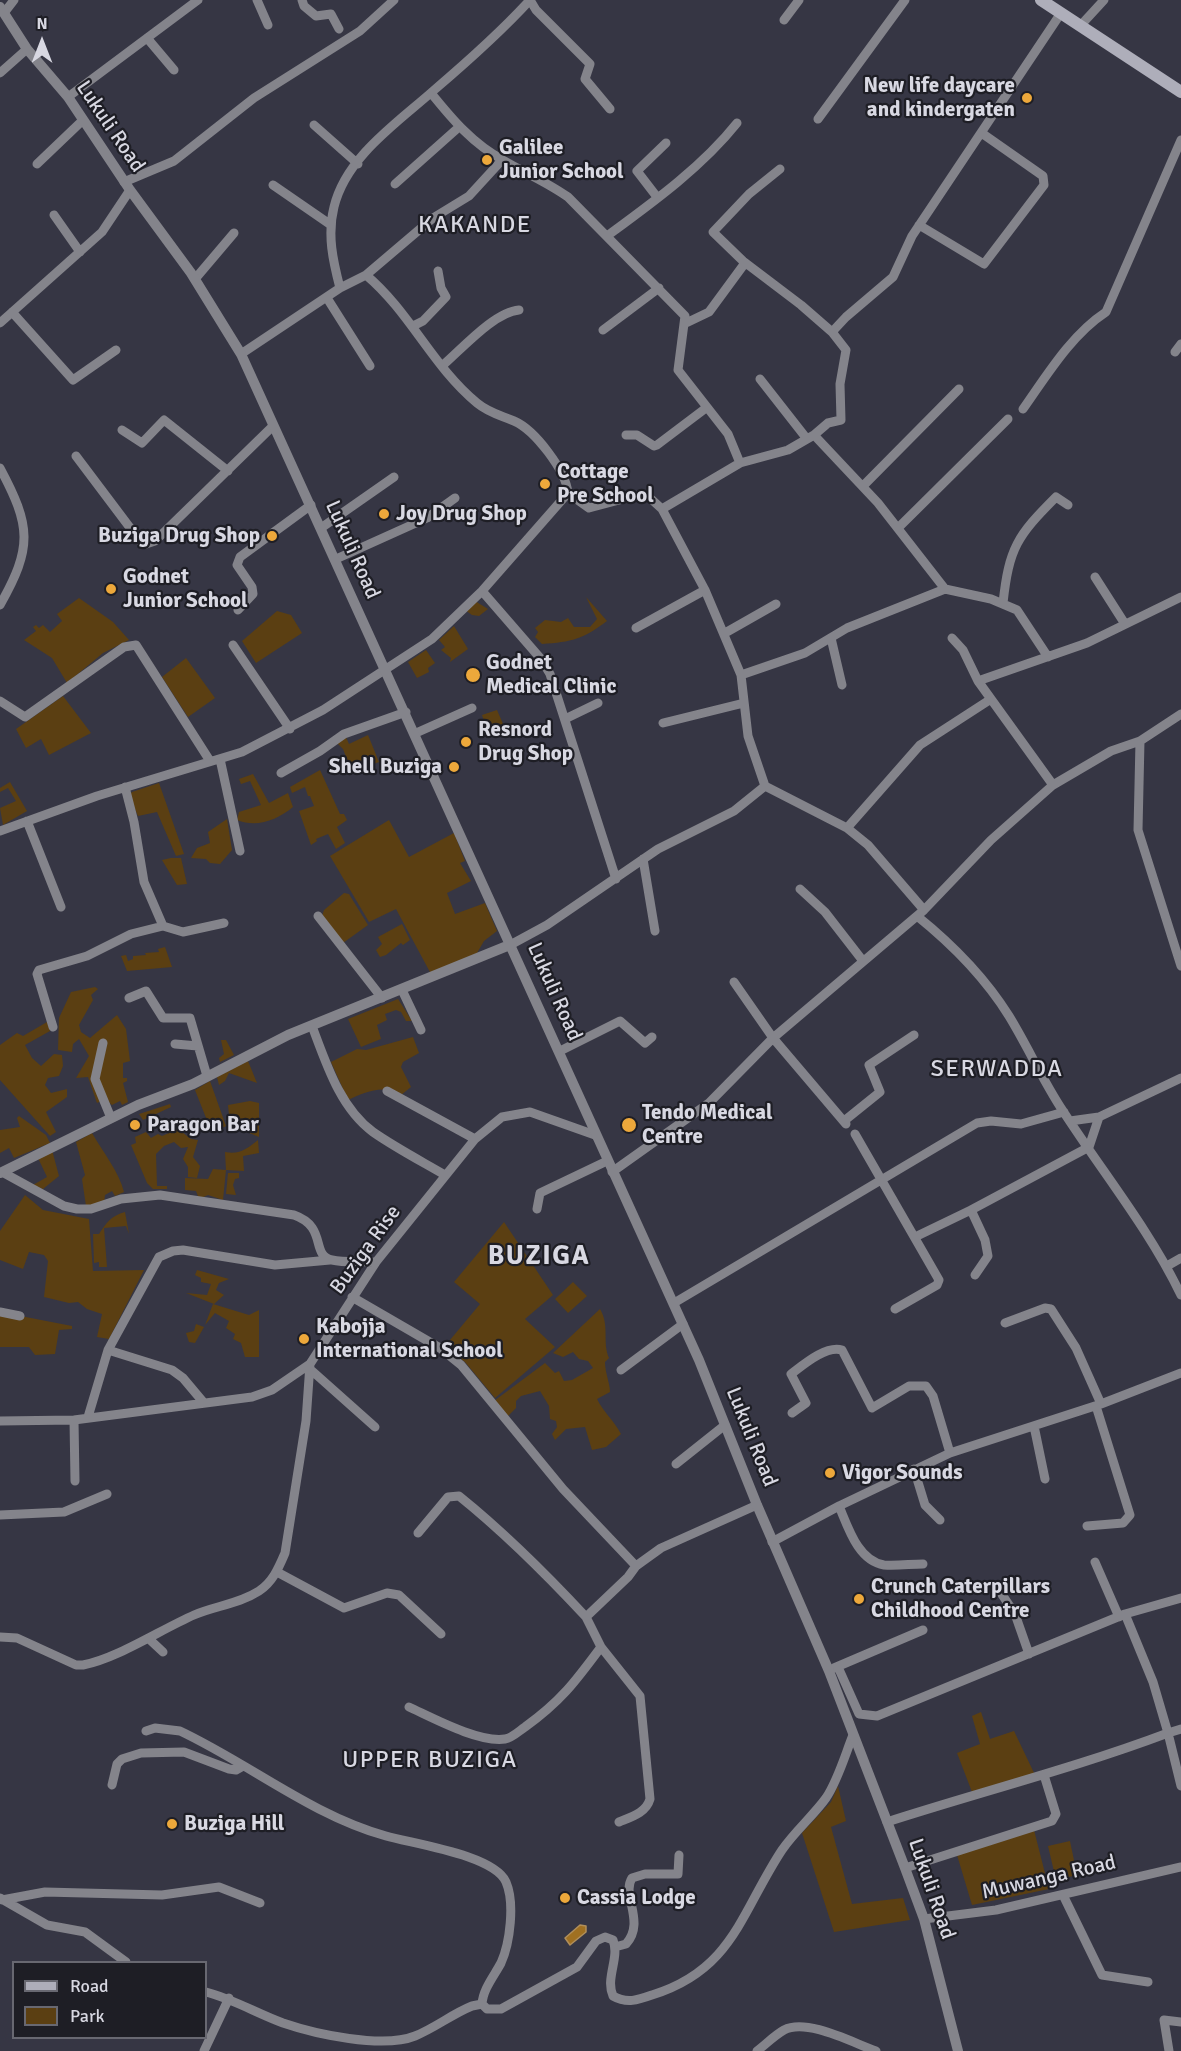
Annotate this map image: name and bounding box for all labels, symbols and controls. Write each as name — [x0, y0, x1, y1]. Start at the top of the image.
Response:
north arrow — [12, 12, 72, 72]
text: N — [36, 14, 48, 34]
place label: New life daycare and kindergaten — [863, 73, 1015, 123]
street label: Lukuli Road — [70, 76, 150, 178]
marker: New life daycare and kindergaten — [1020, 91, 1034, 105]
place label: Galilee Junior School — [499, 135, 624, 185]
marker: Galilee Junior School — [480, 153, 494, 167]
district label: KAKANDE — [418, 212, 532, 240]
place label: Cottage Pre School — [557, 459, 654, 509]
marker: Cottage Pre School — [538, 477, 552, 491]
street label: Lukuli Road — [319, 497, 385, 603]
place label: Joy Drug Shop — [396, 501, 527, 527]
marker: Joy Drug Shop — [377, 507, 391, 521]
place label: Buziga Drug Shop — [98, 523, 260, 549]
marker: Buziga Drug Shop — [265, 529, 279, 543]
place label: Godnet Junior School — [123, 564, 248, 614]
marker: Godnet Junior School — [104, 582, 118, 596]
place label: Godnet Medical Clinic — [486, 650, 616, 700]
marker: Godnet Medical Clinic — [464, 666, 482, 684]
place label: Resnord Drug Shop — [478, 717, 573, 767]
marker: Resnord Drug Shop — [459, 735, 473, 749]
place label: Shell Buziga — [329, 754, 442, 780]
marker: Shell Buziga — [447, 760, 461, 774]
street label: Lukuli Road — [521, 939, 587, 1045]
district label: SERWADDA — [931, 1056, 1063, 1084]
place label: Tendo Medical Centre — [642, 1100, 772, 1150]
place label: Paragon Bar — [147, 1112, 259, 1138]
marker: Tendo Medical Centre — [620, 1116, 638, 1134]
marker: Paragon Bar — [128, 1118, 142, 1132]
street label: Buziga Rise — [325, 1201, 407, 1299]
district label: BUZIGA — [488, 1241, 590, 1273]
place label: Kabojja International School — [316, 1314, 503, 1364]
marker: Kabojja International School — [297, 1332, 311, 1346]
street label: Lukuli Road — [720, 1384, 782, 1490]
place label: Vigor Sounds — [842, 1460, 962, 1486]
marker: Vigor Sounds — [823, 1466, 837, 1480]
place label: Crunch Caterpillars Childhood Centre — [871, 1574, 1050, 1624]
marker: Crunch Caterpillars Childhood Centre — [852, 1592, 866, 1606]
district label: UPPER BUZIGA — [342, 1747, 518, 1775]
place label: Buziga Hill — [184, 1811, 284, 1837]
marker: Buziga Hill — [165, 1817, 179, 1831]
street label: Lukuli Road — [902, 1835, 960, 1943]
street label: Muwanga Road — [980, 1850, 1118, 1906]
place label: Cassia Lodge — [577, 1885, 696, 1911]
marker: Cassia Lodge — [558, 1891, 572, 1905]
legend — [12, 1961, 207, 2039]
text: Road — [70, 1975, 109, 1997]
text: Park — [70, 2005, 105, 2027]

